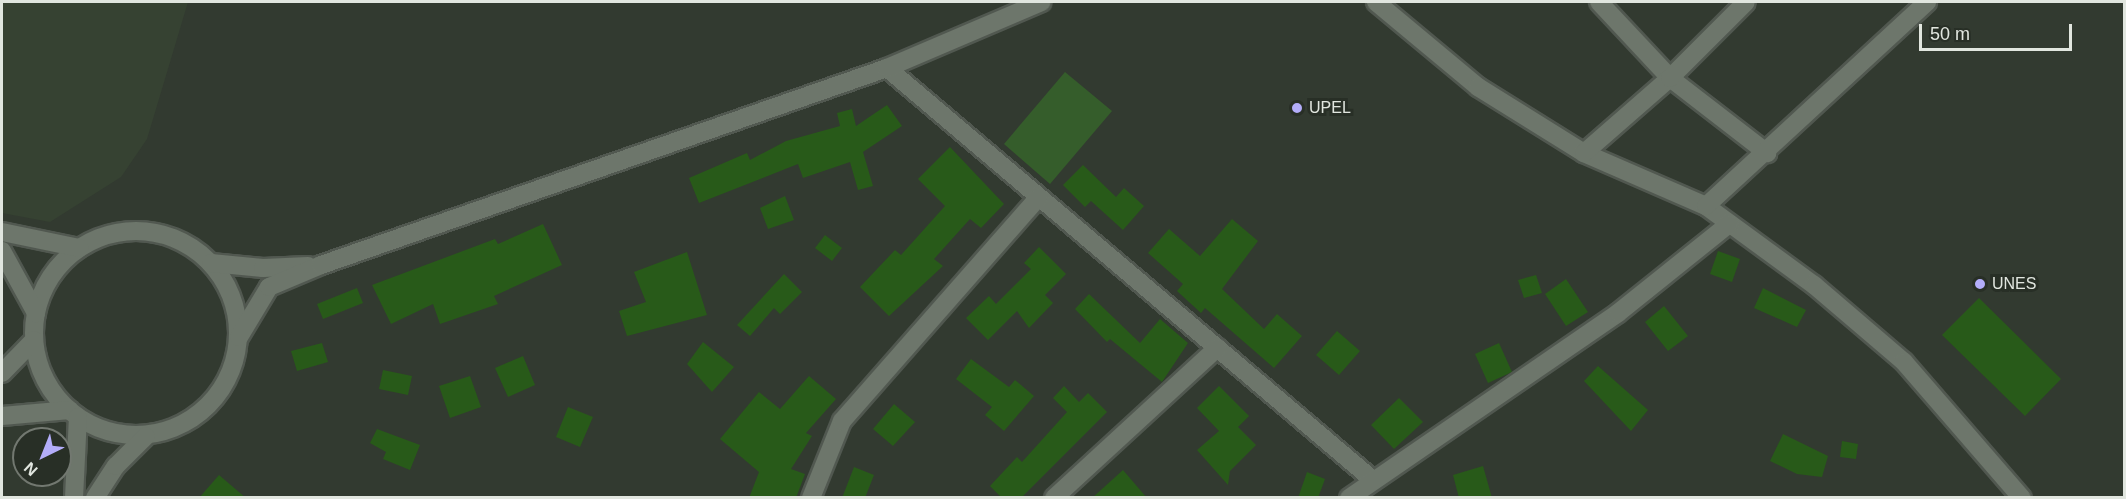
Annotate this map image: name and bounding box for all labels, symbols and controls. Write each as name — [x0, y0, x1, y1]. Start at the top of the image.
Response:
scale bar — [1922, 12, 2075, 50]
text: 50 m — [1930, 24, 1970, 44]
place label: UPEL — [1309, 98, 1351, 118]
marker: UPEL — [1290, 101, 1304, 115]
place label: UNES — [1992, 274, 2036, 294]
marker: UNES — [1973, 277, 1987, 291]
north arrow — [12, 427, 72, 487]
text: N — [21, 459, 41, 479]

